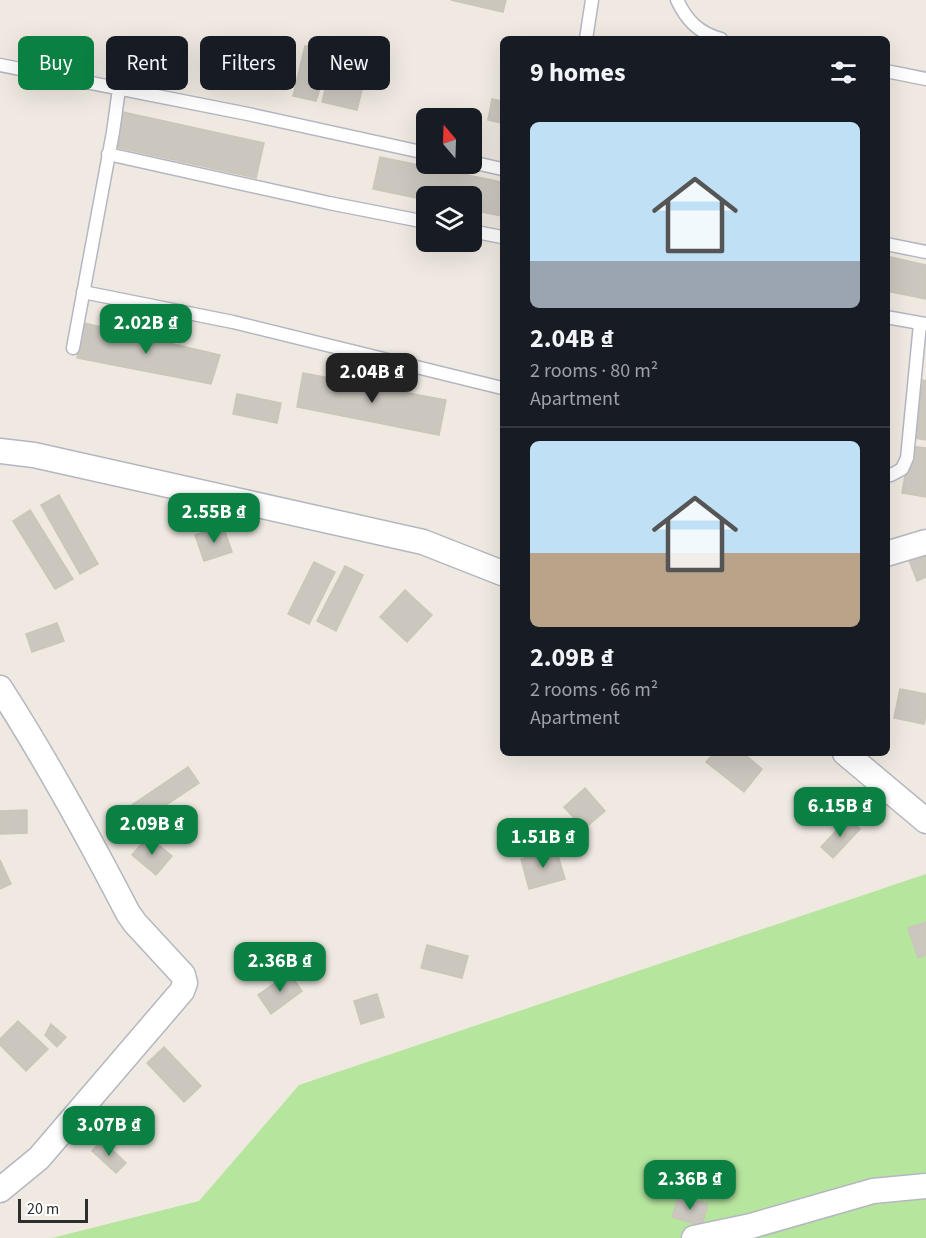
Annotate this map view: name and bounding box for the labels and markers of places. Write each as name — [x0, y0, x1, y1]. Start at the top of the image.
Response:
pin: 2.02B ₫ — [91, 304, 201, 355]
pin: 2.04B ₫ — [317, 353, 427, 404]
pin: 2.55B ₫ — [159, 493, 269, 544]
pin: 6.15B ₫ — [785, 787, 895, 838]
pin: 2.09B ₫ — [97, 805, 207, 856]
pin: 1.51B ₫ — [488, 818, 598, 869]
pin: 2.36B ₫ — [225, 942, 335, 993]
pin: 3.07B ₫ — [54, 1106, 164, 1157]
pin: 2.36B ₫ — [635, 1160, 745, 1211]

